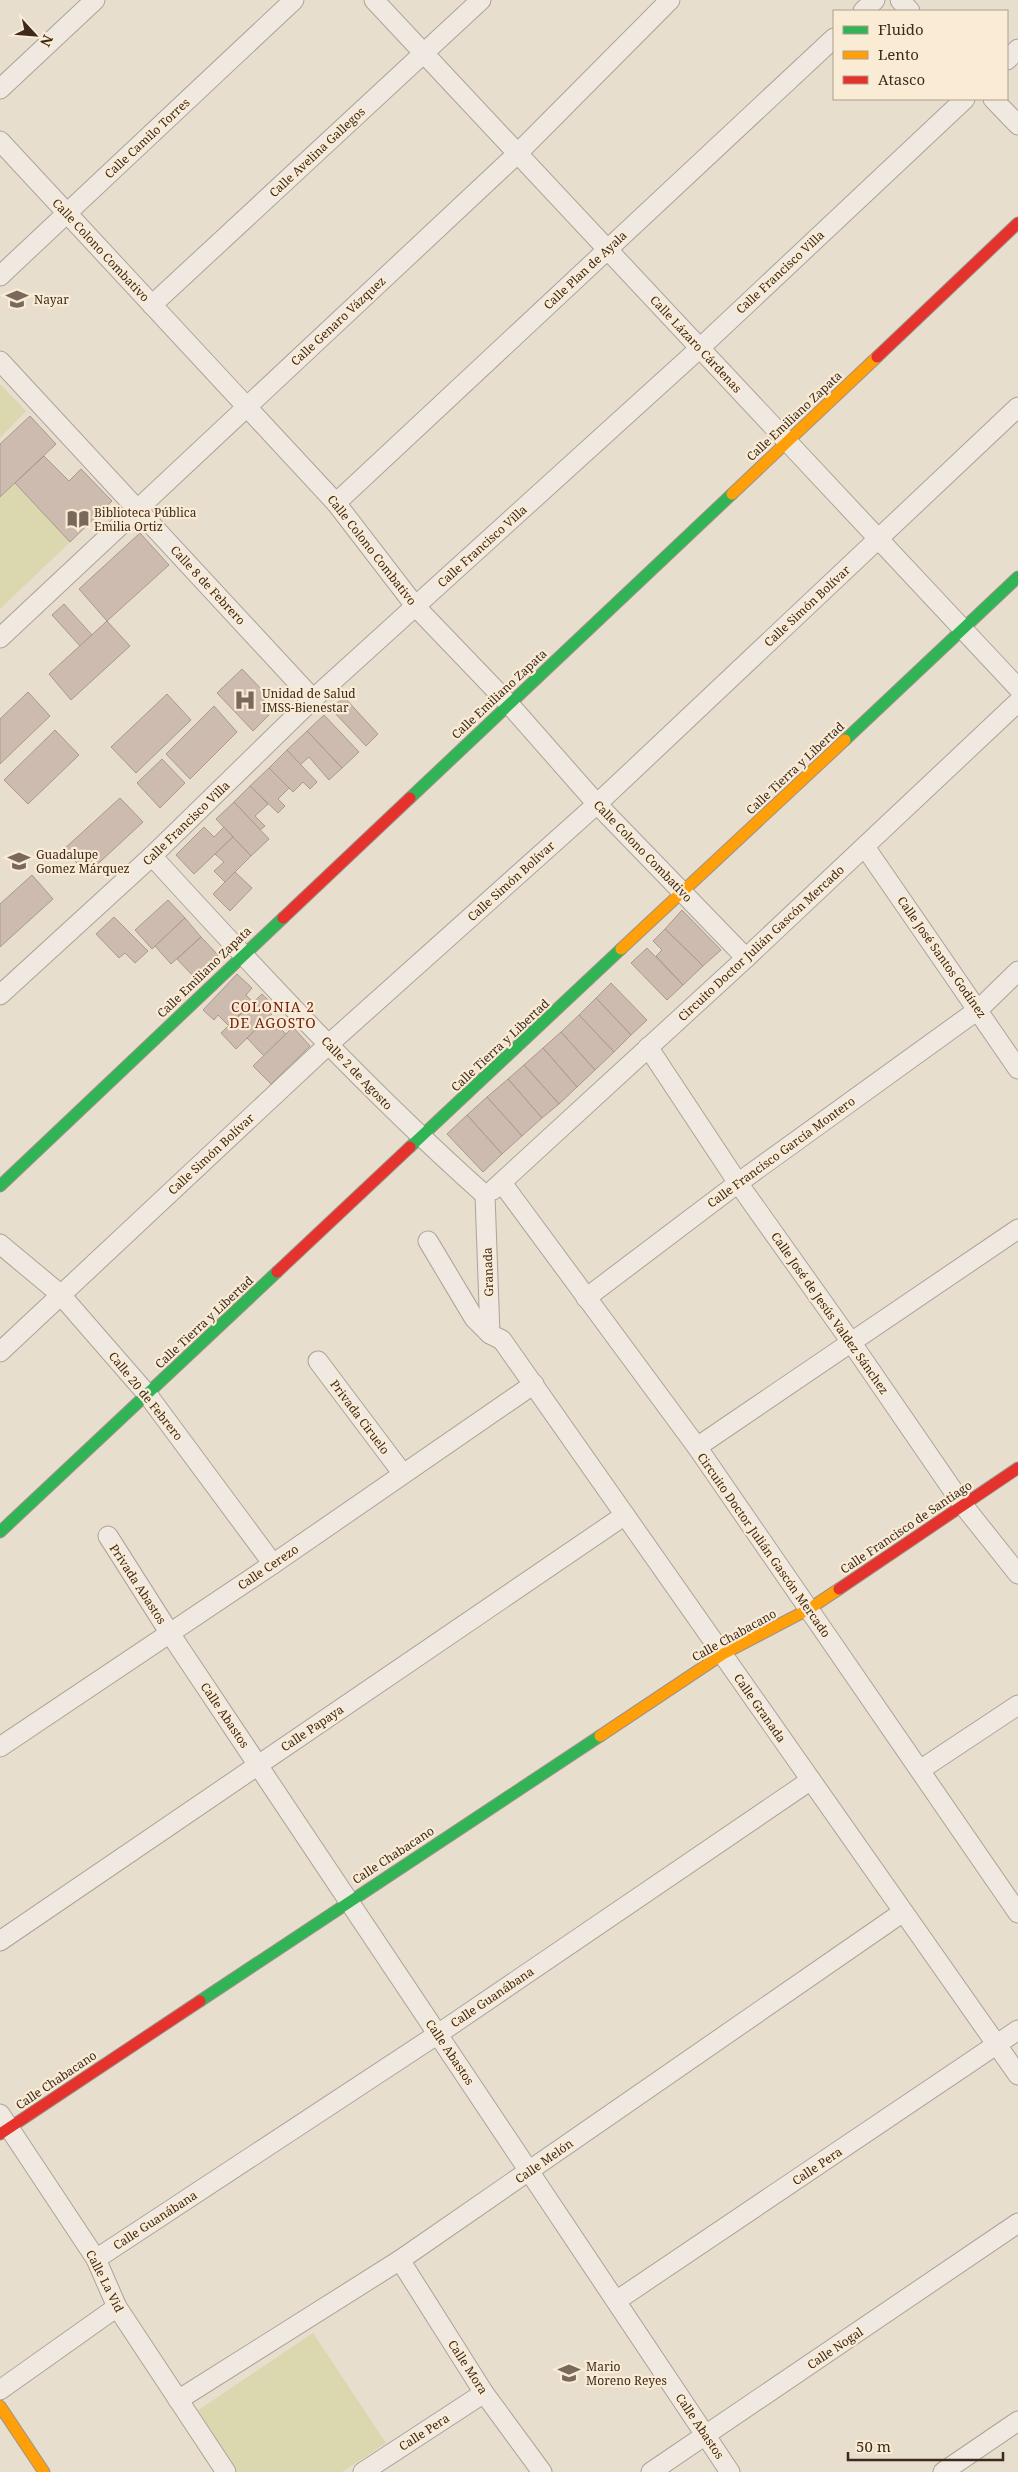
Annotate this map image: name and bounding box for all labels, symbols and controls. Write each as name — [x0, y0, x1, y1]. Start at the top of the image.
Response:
north arrow — [10, 10, 60, 60]
legend — [833, 10, 1008, 100]
text: Fluido — [878, 19, 924, 39]
text: N — [36, 32, 58, 50]
text: Lento — [878, 44, 919, 64]
text: Atasco — [878, 69, 925, 89]
street label: Calle Camilo Torres — [101, 94, 193, 182]
street label: Calle Avelina Gallegos — [265, 103, 369, 201]
street label: Calle Colono Combativo — [49, 195, 153, 305]
street label: Calle Francisco Villa — [732, 226, 828, 318]
street label: Calle Plan de Ayala — [540, 227, 631, 313]
street label: Calle Genaro Vázquez — [287, 272, 389, 370]
school or university icon: Nayar — [4, 286, 30, 312]
place label: Nayar — [34, 291, 69, 308]
street label: Calle Lázaro Cárdenas — [646, 292, 746, 396]
street label: Calle Emiliano Zapata — [743, 367, 846, 465]
street label: Calle Colono Combativo — [324, 491, 420, 609]
street label: Calle Francisco Villa — [433, 501, 531, 591]
place label: Biblioteca Pública Emilia Ortiz — [94, 504, 197, 535]
library icon: Biblioteca Pública Emilia Ortiz — [65, 506, 91, 532]
street label: Calle 8 de Febrero — [167, 542, 249, 628]
street label: Calle Simón Bolívar — [760, 561, 854, 651]
street label: Calle Emiliano Zapata — [448, 645, 551, 743]
place label: Unidad de Salud IMSS-Bienestar — [262, 685, 356, 716]
hospital icon: Unidad de Salud IMSS-Bienestar — [232, 687, 258, 713]
street label: Calle Tierra y Libertad — [742, 717, 848, 818]
street label: Calle Francisco Villa — [139, 777, 234, 869]
street label: Calle Colono Combativo — [590, 796, 696, 906]
street label: Calle Simón Bolívar — [464, 837, 559, 925]
place label: Guadalupe Gomez Márquez — [36, 846, 130, 877]
school or university icon: Guadalupe Gomez Márquez — [6, 848, 32, 874]
street label: Circuito Doctor Julián Gascón Mercado — [674, 861, 848, 1025]
street label: Calle José Santos Godínez — [893, 893, 991, 1021]
street label: Calle Emiliano Zapata — [153, 922, 255, 1021]
street label: Calle Tierra y Libertad — [447, 994, 553, 1095]
district label: COLONIA 2 DE AGOSTO — [229, 997, 317, 1032]
street label: Calle 2 de Agosto — [318, 1033, 397, 1113]
street label: Calle Francisco García Montero — [704, 1092, 858, 1211]
street label: Calle Simón Bolívar — [164, 1109, 258, 1199]
street label: Calle José de Jesús Valdez Sánchez — [767, 1228, 893, 1398]
street label: Granada — [479, 1247, 497, 1297]
street label: Calle Tierra y Libertad — [151, 1271, 257, 1372]
street label: Calle 20 de Febrero — [105, 1348, 187, 1444]
street label: Privada Ciruelo — [326, 1376, 394, 1458]
street label: Circuito Doctor Julián Gascón Mercado — [693, 1449, 835, 1641]
street label: Calle Francisco de Santiago — [837, 1476, 975, 1577]
street label: Calle Cerezo — [234, 1540, 302, 1594]
street label: Privada Abastos — [106, 1541, 170, 1627]
street label: Calle Chabacano — [689, 1605, 779, 1665]
street label: Calle Granada — [730, 1670, 790, 1746]
street label: Calle Abastos — [197, 1679, 253, 1751]
street label: Calle Papaya — [277, 1701, 347, 1755]
street label: Calle Chabacano — [349, 1822, 437, 1888]
street label: Calle Guanábana — [447, 1963, 537, 2031]
street label: Calle Abastos — [422, 2016, 478, 2088]
street label: Calle Chabacano — [12, 2047, 100, 2113]
street label: Calle Melón — [512, 2135, 577, 2187]
street label: Calle Pera — [789, 2143, 846, 2189]
street label: Calle Guanábana — [110, 2186, 201, 2254]
street label: Calle La Vid — [82, 2247, 128, 2316]
street label: Calle Nogal — [804, 2323, 867, 2373]
street label: Calle Mora — [444, 2337, 492, 2398]
place label: Mario Moreno Reyes — [586, 2358, 667, 2389]
school or university icon: Mario Moreno Reyes — [556, 2360, 582, 2386]
street label: Calle Abastos — [672, 2390, 728, 2462]
street label: Calle Pera — [395, 2409, 453, 2455]
scale bar — [848, 2430, 1003, 2462]
text: 50 m — [856, 2436, 891, 2456]

